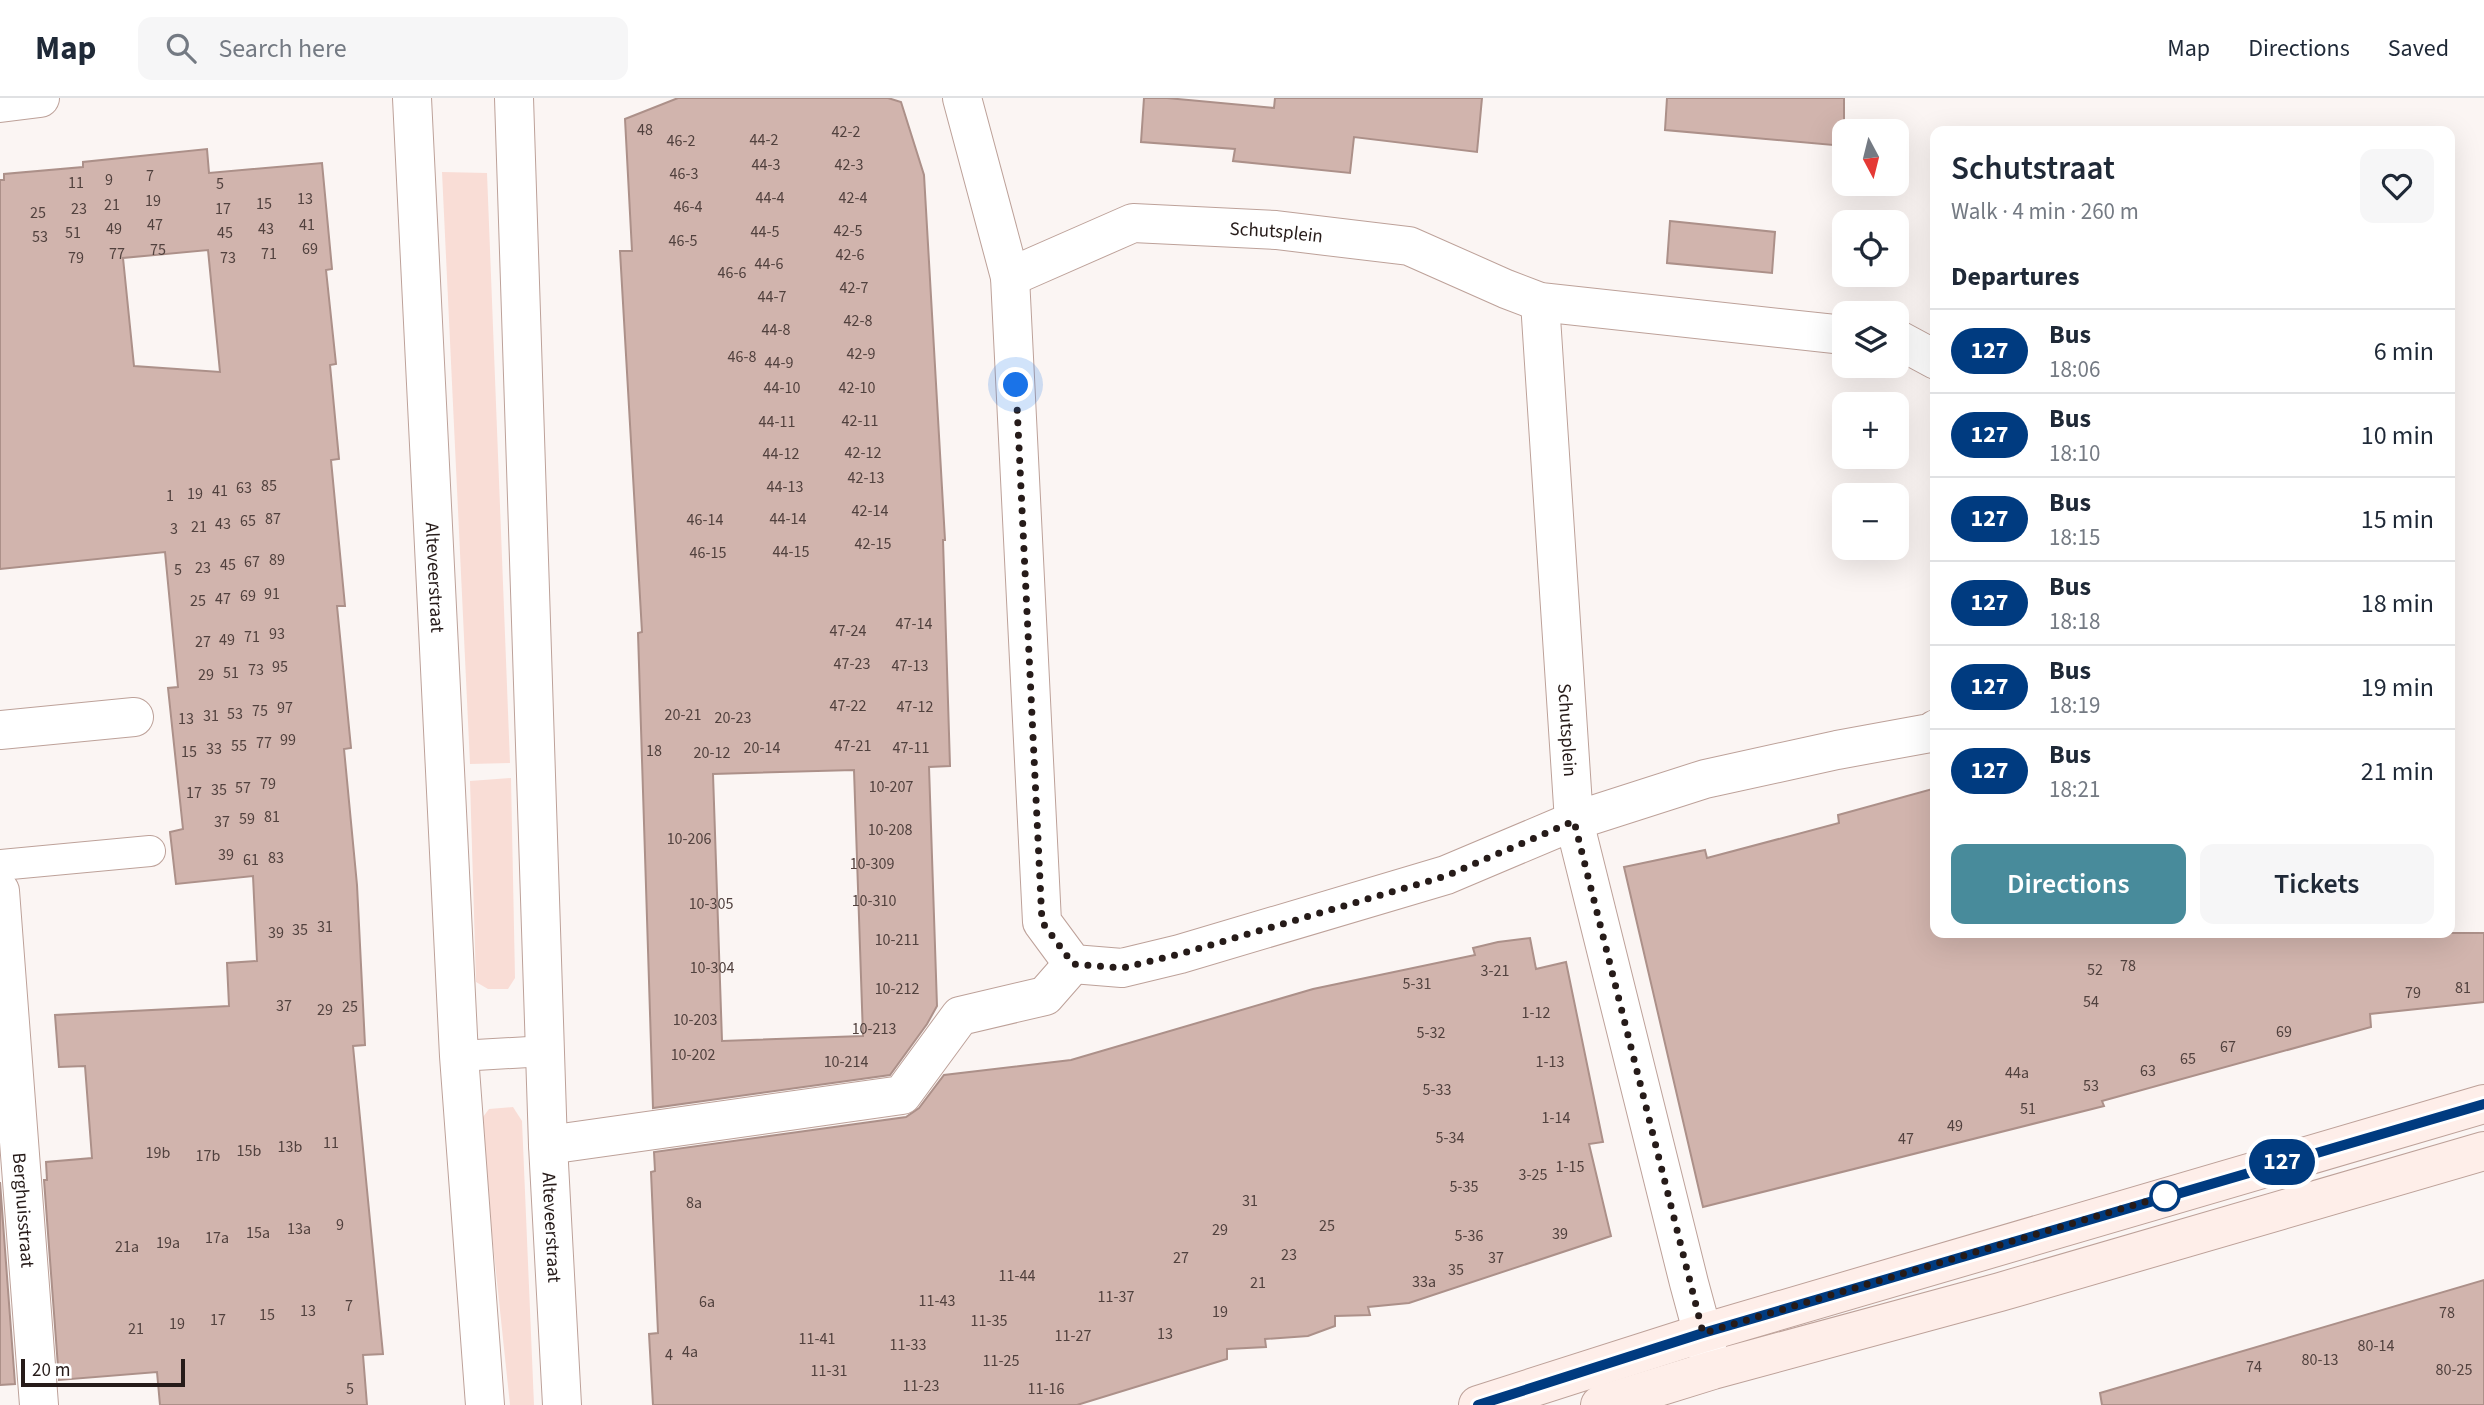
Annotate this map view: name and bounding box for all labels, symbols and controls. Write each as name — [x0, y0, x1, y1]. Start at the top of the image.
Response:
search box — [138, 17, 628, 80]
text: Map — [35, 25, 96, 72]
icon: search — [162, 29, 200, 67]
text: Search here — [218, 30, 347, 67]
text: Map — [2167, 31, 2210, 66]
text: Directions — [2248, 31, 2350, 66]
text: Saved — [2388, 31, 2449, 66]
house number: 48 — [637, 119, 653, 141]
north arrow — [1832, 119, 1909, 196]
map controls — [1832, 119, 1909, 560]
house number: 42-2 — [832, 121, 860, 143]
house number: 44-2 — [750, 129, 778, 151]
house number: 46-2 — [667, 130, 695, 152]
text: Schutstraat — [1951, 145, 2115, 192]
button: heart — [2360, 149, 2434, 223]
house number: 44-3 — [752, 154, 780, 176]
house number: 42-3 — [835, 154, 863, 176]
house number: 46-3 — [670, 163, 698, 185]
house number: 7 — [146, 165, 154, 187]
house number: 9 — [105, 169, 113, 191]
house number: 11 — [68, 172, 84, 194]
house number: 5 — [216, 173, 224, 195]
house number: 44-4 — [756, 187, 784, 209]
house number: 42-4 — [839, 187, 867, 209]
house number: 13 — [297, 188, 313, 210]
house number: 19 — [145, 190, 161, 212]
house number: 15 — [256, 193, 272, 215]
house number: 21 — [104, 194, 120, 216]
text: Walk · 4 min · 260 m — [1951, 195, 2139, 228]
house number: 46-4 — [674, 196, 702, 218]
house number: 23 — [71, 198, 87, 220]
house number: 17 — [215, 198, 231, 220]
house number: 25 — [30, 202, 46, 224]
button: locate — [1832, 210, 1909, 287]
house number: 47 — [147, 214, 163, 236]
house number: 41 — [299, 214, 315, 236]
street label: Schutsplein — [1229, 216, 1324, 251]
house number: 49 — [106, 218, 122, 240]
house number: 43 — [258, 218, 274, 240]
house number: 42-5 — [834, 220, 862, 242]
house number: 44-5 — [751, 221, 779, 243]
house number: 51 — [65, 222, 81, 244]
house number: 45 — [217, 222, 233, 244]
house number: 53 — [32, 226, 48, 248]
house number: 46-5 — [669, 230, 697, 252]
house number: 69 — [302, 238, 318, 260]
house number: 75 — [150, 239, 166, 261]
house number: 77 — [109, 243, 125, 265]
house number: 71 — [261, 243, 277, 265]
house number: 42-6 — [836, 244, 864, 266]
house number: 79 — [68, 247, 84, 269]
house number: 73 — [220, 247, 236, 269]
house number: 44-6 — [755, 253, 783, 275]
text: Departures — [1951, 258, 2079, 295]
house number: 46-6 — [718, 262, 746, 284]
house number: 42-7 — [840, 277, 868, 299]
house number: 44-7 — [758, 286, 786, 308]
button: layers — [1832, 301, 1909, 378]
house number: 42-8 — [844, 310, 872, 332]
text: Bus — [2049, 316, 2091, 353]
house number: 44-8 — [762, 319, 790, 341]
text: 127 — [1970, 333, 2009, 368]
text: 6 min — [2374, 333, 2434, 370]
house number: 42-9 — [847, 343, 875, 365]
house number: 46-8 — [728, 346, 756, 368]
house number: 44-9 — [765, 352, 793, 374]
text: 18:06 — [2049, 353, 2100, 386]
your location — [998, 367, 1033, 402]
house number: 44-10 — [764, 377, 800, 399]
house number: 42-10 — [839, 377, 875, 399]
button: + — [1832, 392, 1909, 469]
text: Bus — [2049, 400, 2091, 437]
house number: 42-11 — [842, 410, 878, 432]
house number: 44-11 — [759, 411, 795, 433]
text: 127 — [1970, 417, 2009, 452]
text: 10 min — [2361, 417, 2434, 454]
text: 18:10 — [2049, 437, 2100, 470]
house number: 42-12 — [845, 442, 881, 464]
house number: 44-12 — [763, 443, 799, 465]
house number: 42-13 — [848, 467, 884, 489]
house number: 85 — [261, 475, 277, 497]
house number: 44-13 — [767, 476, 803, 498]
house number: 63 — [236, 477, 252, 499]
house number: 41 — [212, 480, 228, 502]
house number: 19 — [187, 483, 203, 505]
button: − — [1832, 483, 1909, 560]
text: Bus — [2049, 484, 2091, 521]
house number: 1 — [166, 485, 174, 507]
house number: 42-14 — [852, 500, 888, 522]
text: 127 — [1970, 501, 2009, 536]
text: 15 min — [2361, 501, 2434, 538]
house number: 87 — [265, 508, 281, 530]
house number: 44-14 — [770, 508, 806, 530]
house number: 46-14 — [687, 509, 723, 531]
house number: 65 — [240, 510, 256, 532]
house number: 43 — [215, 513, 231, 535]
house number: 21 — [191, 516, 207, 538]
house number: 3 — [170, 518, 178, 540]
text: 18:15 — [2049, 521, 2100, 554]
street label: Alteveerstraat — [418, 522, 450, 634]
house number: 42-15 — [855, 533, 891, 555]
house number: 44-15 — [773, 541, 809, 563]
house number: 46-15 — [690, 542, 726, 564]
house number: 89 — [269, 549, 285, 571]
house number: 67 — [244, 551, 260, 573]
house number: 45 — [220, 554, 236, 576]
house number: 23 — [195, 557, 211, 579]
house number: 5 — [174, 559, 182, 581]
text: Bus — [2049, 568, 2091, 605]
house number: 91 — [264, 583, 280, 605]
house number: 69 — [240, 585, 256, 607]
text: 127 — [1970, 585, 2009, 620]
text: 18 min — [2361, 585, 2434, 622]
house number: 47 — [215, 588, 231, 610]
house number: 25 — [190, 590, 206, 612]
text: 18:18 — [2049, 605, 2100, 638]
house number: 47-14 — [896, 613, 932, 635]
house number: 47-24 — [830, 620, 866, 642]
house number: 93 — [269, 623, 285, 645]
house number: 71 — [244, 626, 260, 648]
house number: 49 — [219, 629, 235, 651]
house number: 27 — [195, 631, 211, 653]
text: Bus — [2049, 652, 2091, 689]
house number: 47-23 — [834, 653, 870, 675]
house number: 47-13 — [892, 655, 928, 677]
house number: 95 — [272, 656, 288, 678]
house number: 73 — [248, 659, 264, 681]
house number: 51 — [223, 662, 239, 684]
house number: 29 — [198, 664, 214, 686]
text: 127 — [1970, 669, 2009, 704]
text: 19 min — [2361, 669, 2434, 706]
street label: Schutsplein — [1550, 683, 1583, 778]
text: 18:19 — [2049, 689, 2100, 722]
house number: 47-22 — [830, 695, 866, 717]
house number: 47-12 — [897, 696, 933, 718]
house number: 97 — [277, 697, 293, 719]
house number: 75 — [252, 700, 268, 722]
house number: 53 — [227, 703, 243, 725]
house number: 20-21 — [665, 704, 701, 726]
house number: 31 — [203, 705, 219, 727]
house number: 20-23 — [715, 707, 751, 729]
house number: 13 — [178, 708, 194, 730]
house number: 99 — [280, 729, 296, 751]
house number: 77 — [256, 732, 272, 754]
house number: 55 — [231, 735, 247, 757]
house number: 47-21 — [835, 735, 871, 757]
text: Bus — [2049, 736, 2091, 773]
house number: 20-14 — [744, 737, 780, 759]
house number: 47-11 — [893, 737, 929, 759]
house number: 33 — [206, 738, 222, 760]
house number: 18 — [646, 740, 662, 762]
house number: 15 — [181, 741, 197, 763]
house number: 20-12 — [694, 742, 730, 764]
text: 127 — [1970, 753, 2009, 788]
text: 21 min — [2361, 753, 2434, 790]
house number: 79 — [260, 773, 276, 795]
text: 18:21 — [2049, 773, 2100, 806]
house number: 10-207 — [869, 776, 913, 798]
house number: 57 — [235, 777, 251, 799]
house number: 35 — [211, 779, 227, 801]
house number: 17 — [186, 782, 202, 804]
house number: 81 — [264, 806, 280, 828]
house number: 59 — [239, 808, 255, 830]
house number: 37 — [214, 811, 230, 833]
house number: 10-208 — [868, 819, 912, 841]
house number: 10-206 — [667, 828, 711, 850]
house number: 39 — [218, 844, 234, 866]
button: Directions — [1951, 844, 2186, 924]
button: Tickets — [2200, 844, 2434, 924]
house number: 83 — [268, 847, 284, 869]
house number: 61 — [243, 849, 259, 871]
house number: 10-309 — [850, 853, 894, 875]
house number: 10-310 — [852, 890, 896, 912]
house number: 10-305 — [689, 893, 733, 915]
house number: 31 — [317, 916, 333, 938]
house number: 35 — [292, 919, 308, 941]
house number: 39 — [268, 922, 284, 944]
house number: 10-211 — [875, 929, 919, 951]
house number: 78 — [2120, 955, 2136, 977]
house number: 10-304 — [690, 957, 734, 979]
house number: 52 — [2087, 959, 2103, 981]
house number: 3-21 — [1481, 960, 1509, 982]
house number: 5-31 — [1403, 973, 1431, 995]
house number: 81 — [2455, 977, 2471, 999]
house number: 10-212 — [875, 978, 919, 1000]
house number: 79 — [2405, 982, 2421, 1004]
house number: 54 — [2083, 991, 2099, 1013]
house number: 37 — [276, 995, 292, 1017]
house number: 25 — [342, 996, 358, 1018]
house number: 29 — [317, 999, 333, 1021]
house number: 1-12 — [1522, 1002, 1550, 1024]
house number: 10-203 — [673, 1009, 717, 1031]
house number: 10-213 — [852, 1018, 896, 1040]
house number: 69 — [2276, 1021, 2292, 1043]
house number: 5-32 — [1417, 1022, 1445, 1044]
house number: 67 — [2220, 1036, 2236, 1058]
house number: 10-202 — [671, 1044, 715, 1066]
house number: 65 — [2180, 1048, 2196, 1070]
house number: 10-214 — [824, 1051, 868, 1073]
house number: 1-13 — [1536, 1051, 1564, 1073]
house number: 63 — [2140, 1060, 2156, 1082]
house number: 44a — [2005, 1062, 2029, 1084]
house number: 53 — [2083, 1075, 2099, 1097]
house number: 5-33 — [1423, 1079, 1451, 1101]
house number: 51 — [2020, 1098, 2036, 1120]
house number: 1-14 — [1542, 1107, 1570, 1129]
house number: 49 — [1947, 1115, 1963, 1137]
house number: 5-34 — [1436, 1127, 1464, 1149]
house number: 47 — [1898, 1128, 1914, 1150]
house number: 11 — [323, 1132, 339, 1154]
house number: 13b — [278, 1136, 303, 1158]
line badge: 127 — [2242, 1139, 2322, 1185]
house number: 15b — [237, 1140, 262, 1162]
house number: 19b — [146, 1142, 171, 1164]
text: 127 — [2263, 1144, 2301, 1179]
house number: 17b — [196, 1145, 221, 1167]
street label: Berghuisstraat — [5, 1152, 41, 1269]
house number: 1-15 — [1556, 1156, 1584, 1178]
house number: 3-25 — [1519, 1164, 1547, 1186]
street label: Alteveerstraat — [534, 1171, 567, 1284]
house number: 5-35 — [1450, 1176, 1478, 1198]
unlabelled marker — [2150, 1181, 2180, 1211]
house number: 31 — [1242, 1190, 1258, 1212]
house number: 8a — [686, 1192, 702, 1214]
house number: 9 — [336, 1214, 344, 1236]
house number: 25 — [1319, 1215, 1335, 1237]
house number: 13a — [287, 1218, 311, 1240]
house number: 29 — [1212, 1219, 1228, 1241]
house number: 15a — [246, 1222, 270, 1244]
house number: 39 — [1552, 1223, 1568, 1245]
house number: 5-36 — [1455, 1225, 1483, 1247]
house number: 17a — [205, 1227, 229, 1249]
house number: 19a — [156, 1232, 180, 1254]
house number: 21a — [115, 1236, 139, 1258]
house number: 23 — [1281, 1244, 1297, 1266]
house number: 27 — [1173, 1247, 1189, 1269]
house number: 37 — [1488, 1247, 1504, 1269]
house number: 35 — [1448, 1259, 1464, 1281]
house number: 11-44 — [999, 1265, 1035, 1287]
house number: 33a — [1412, 1271, 1436, 1293]
house number: 21 — [1250, 1272, 1266, 1294]
house number: 11-37 — [1098, 1286, 1134, 1308]
house number: 11-43 — [919, 1290, 955, 1312]
house number: 6a — [699, 1291, 715, 1313]
house number: 7 — [345, 1295, 353, 1317]
house number: 13 — [300, 1300, 316, 1322]
house number: 19 — [1212, 1301, 1228, 1323]
house number: 78 — [2439, 1302, 2455, 1324]
house number: 15 — [259, 1304, 275, 1326]
house number: 17 — [210, 1309, 226, 1331]
house number: 11-35 — [971, 1310, 1007, 1332]
house number: 19 — [169, 1313, 185, 1335]
house number: 21 — [128, 1318, 144, 1340]
house number: 13 — [1157, 1323, 1173, 1345]
house number: 11-27 — [1055, 1325, 1091, 1347]
house number: 11-41 — [799, 1328, 835, 1350]
house number: 11-33 — [890, 1334, 926, 1356]
house number: 80-14 — [2358, 1335, 2394, 1357]
house number: 4a — [682, 1341, 698, 1363]
house number: 4 — [665, 1344, 673, 1366]
house number: 80-13 — [2302, 1349, 2338, 1371]
house number: 11-25 — [983, 1350, 1019, 1372]
scale bar — [21, 1356, 186, 1388]
house number: 74 — [2246, 1356, 2262, 1378]
text: 20 m — [32, 1357, 70, 1384]
house number: 80-25 — [2436, 1359, 2472, 1381]
house number: 11-31 — [811, 1360, 847, 1382]
house number: 11-23 — [903, 1375, 939, 1397]
house number: 5 — [346, 1378, 354, 1400]
house number: 11-16 — [1028, 1378, 1064, 1400]

